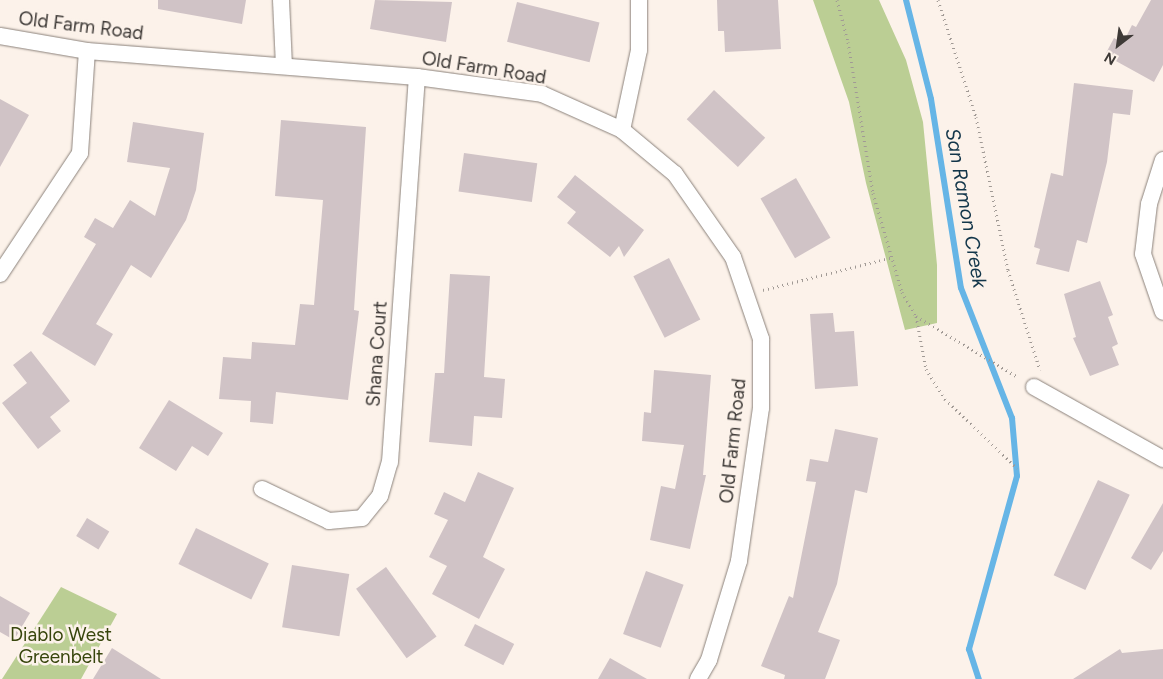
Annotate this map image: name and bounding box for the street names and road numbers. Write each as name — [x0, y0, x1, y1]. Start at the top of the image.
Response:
street label: Old Farm Road — [17, 7, 145, 45]
street label: Old Farm Road — [420, 47, 548, 89]
street label: Shana Court — [362, 300, 392, 408]
street label: Old Farm Road — [715, 377, 751, 505]

